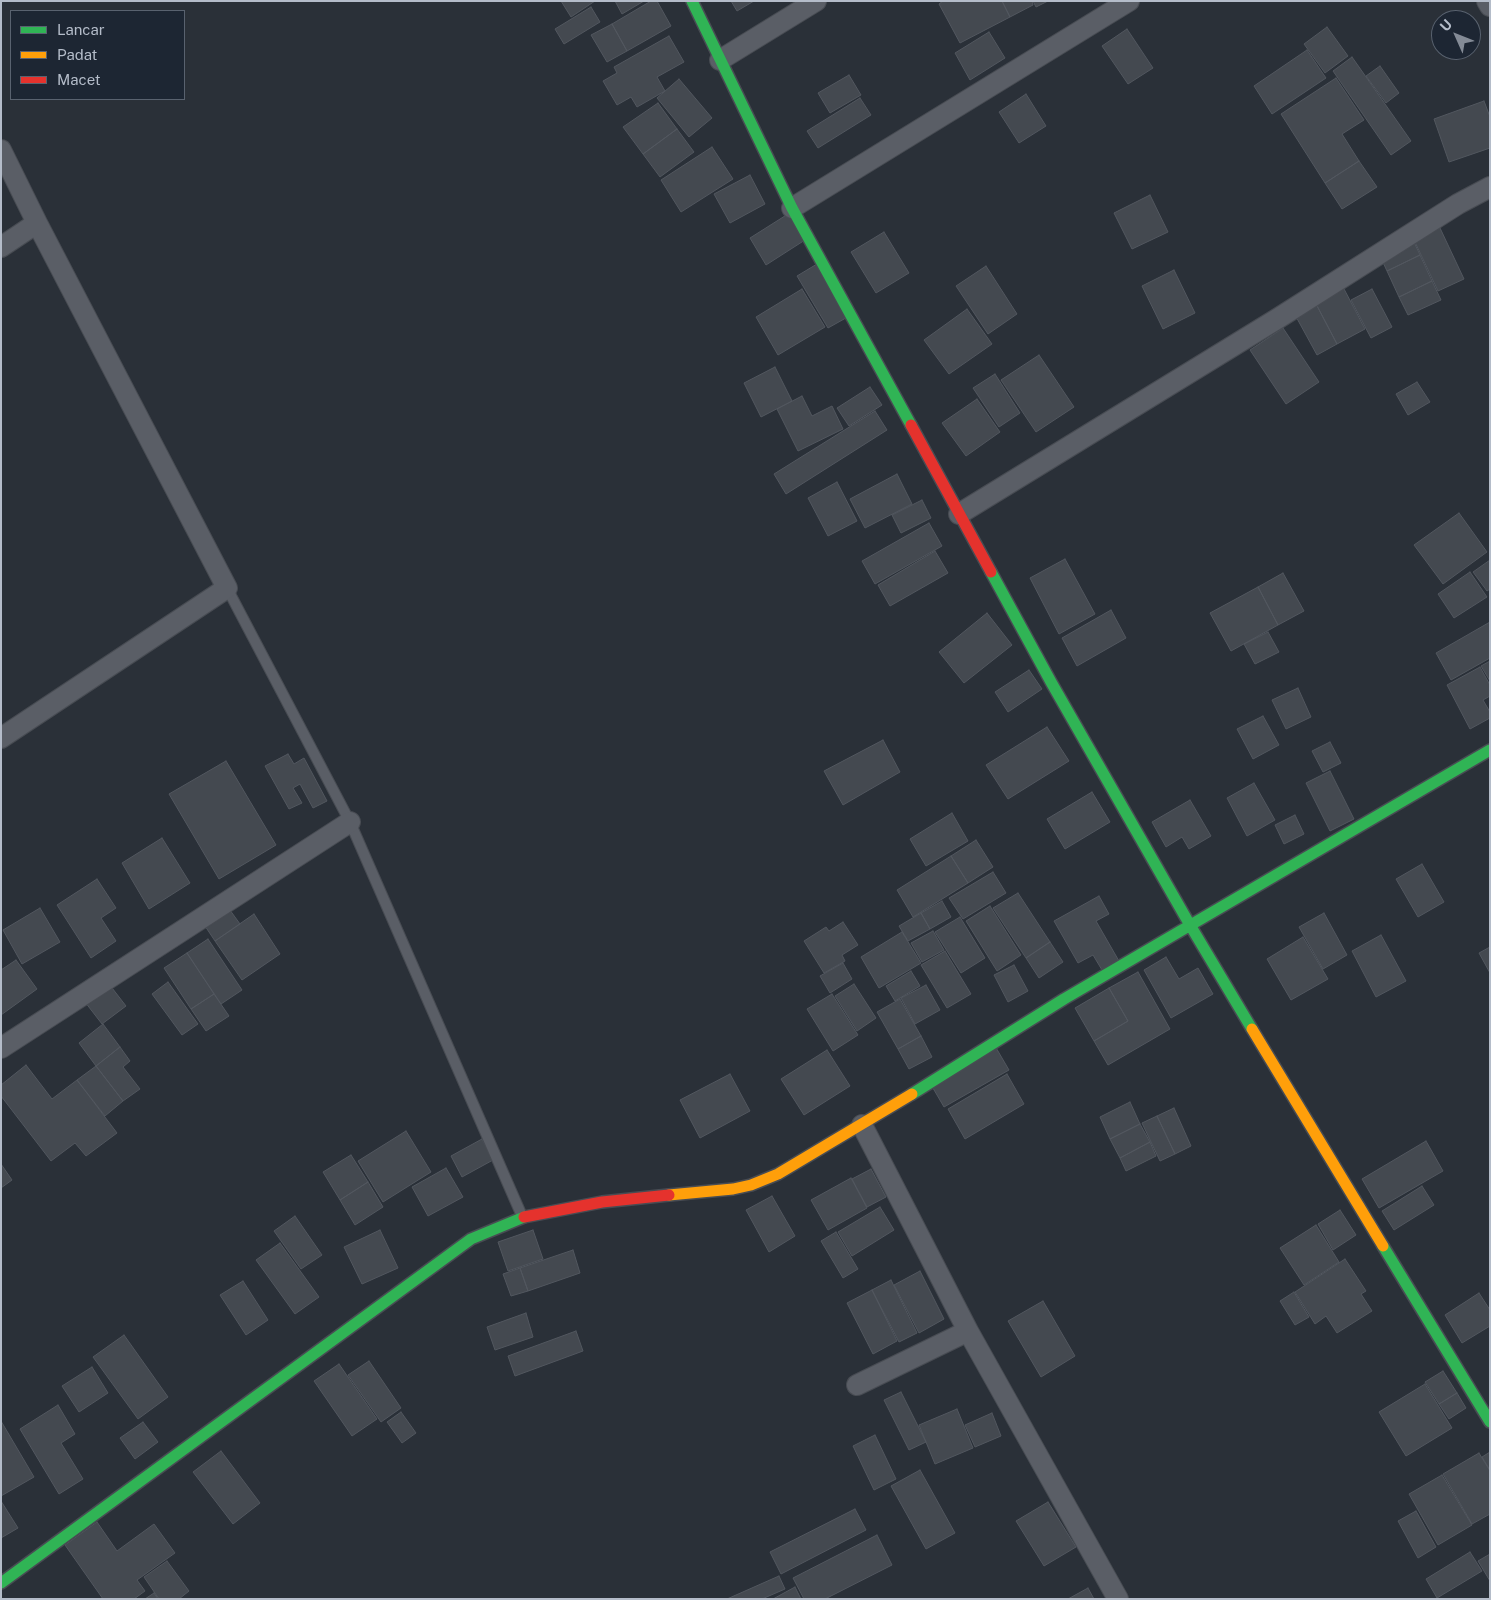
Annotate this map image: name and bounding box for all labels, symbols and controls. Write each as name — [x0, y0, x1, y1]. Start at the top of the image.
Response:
legend — [10, 10, 185, 100]
north arrow — [1431, 10, 1481, 60]
text: U — [1437, 16, 1455, 34]
text: Lancar — [57, 21, 105, 38]
text: Padat — [57, 46, 97, 63]
text: Macet — [57, 71, 101, 88]

